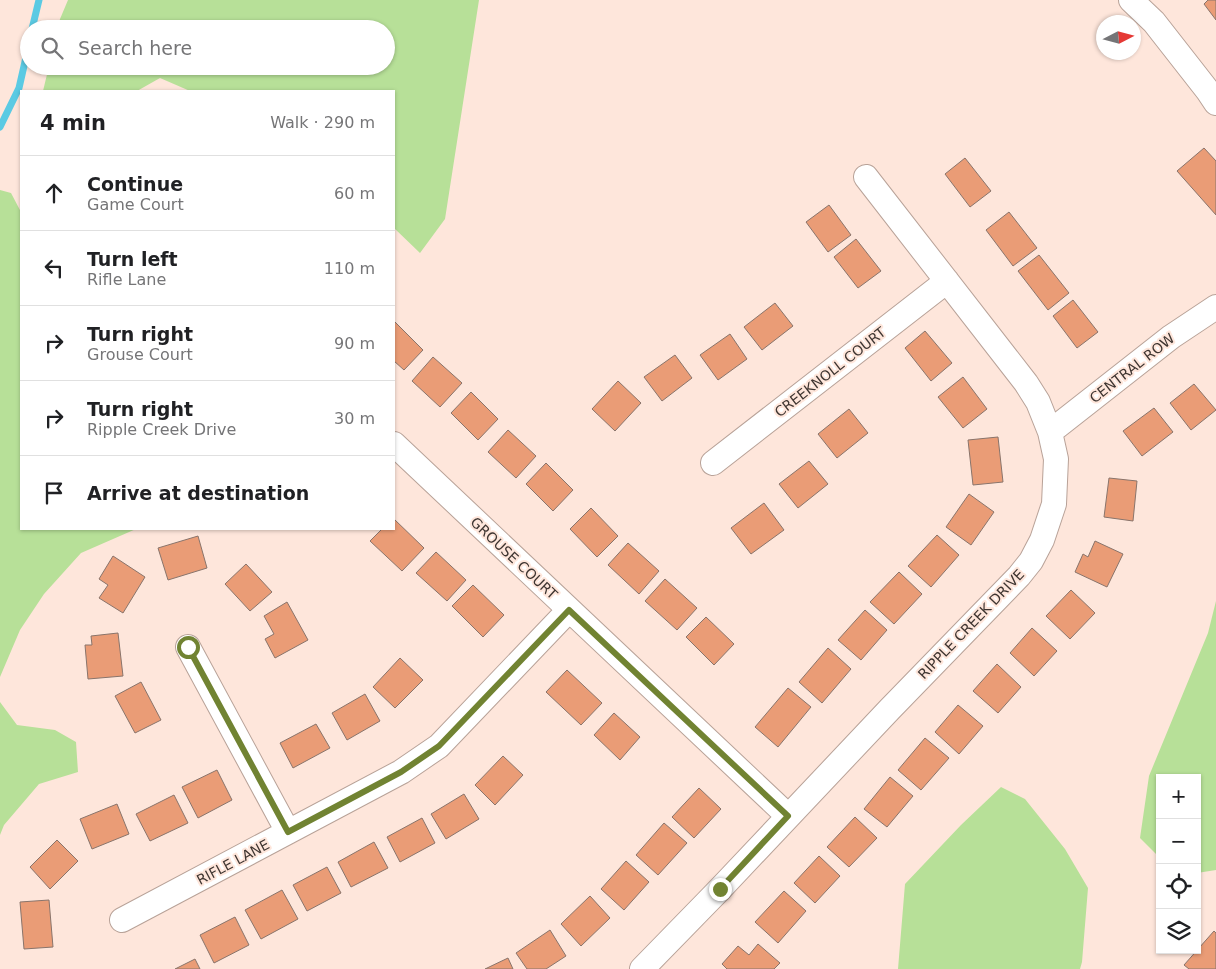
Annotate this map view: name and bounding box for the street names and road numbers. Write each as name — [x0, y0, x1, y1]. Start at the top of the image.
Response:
street label: CREEKNOLL COURT — [771, 323, 889, 420]
street label: CENTRAL ROW — [1086, 330, 1178, 406]
street label: GROUSE COURT — [467, 514, 561, 602]
street label: RIPPLE CREEK DRIVE — [915, 566, 1027, 682]
street label: RIFLE LANE — [194, 836, 272, 888]

